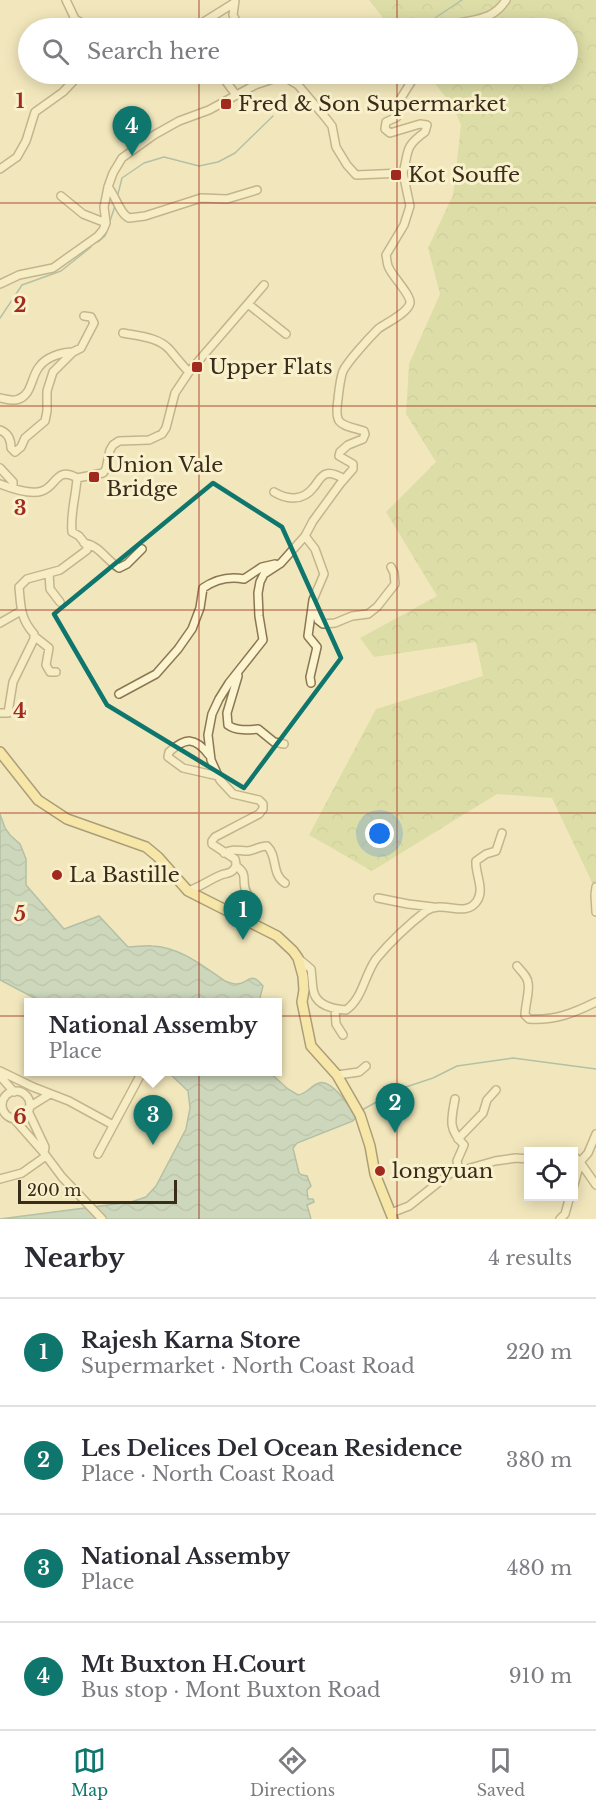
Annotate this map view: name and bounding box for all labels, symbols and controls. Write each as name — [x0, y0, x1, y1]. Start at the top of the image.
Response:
search box — [18, 18, 578, 84]
icon: search — [39, 35, 72, 68]
text: Search here — [87, 38, 220, 65]
text: 1 — [16, 89, 25, 113]
place label: Fred & Son Supermarket — [238, 91, 506, 117]
marker: Fred & Son Supermarket — [219, 97, 233, 111]
pin: 4 — [112, 106, 152, 156]
place label: Kot Souffe — [408, 162, 520, 188]
marker: Kot Souffe — [389, 168, 403, 182]
text: 2 — [13, 293, 27, 317]
place label: Upper Flats — [209, 354, 333, 380]
marker: Upper Flats — [190, 360, 204, 374]
place label: Union Vale Bridge — [106, 452, 223, 502]
marker: Union Vale Bridge — [87, 470, 101, 484]
text: 3 — [14, 496, 26, 520]
text: 4 — [13, 699, 27, 723]
your location — [365, 819, 394, 848]
place label: La Bastille — [69, 862, 180, 888]
marker: La Bastille — [50, 868, 64, 882]
pin: 1 — [224, 890, 262, 940]
text: 5 — [14, 902, 26, 926]
popup — [24, 998, 282, 1076]
text: National Assemby — [49, 1012, 257, 1039]
text: Place — [49, 1039, 102, 1063]
pin: 2 — [376, 1084, 414, 1133]
pin: 3 — [134, 1096, 172, 1145]
text: 6 — [13, 1105, 27, 1129]
map controls — [524, 1147, 578, 1201]
button: locate — [524, 1147, 578, 1201]
place label: longyuan — [392, 1158, 493, 1184]
marker: longyuan — [373, 1164, 387, 1178]
scale bar — [18, 1177, 177, 1204]
text: 200 m — [27, 1180, 81, 1200]
text: Nearby — [24, 1242, 125, 1274]
text: 4 results — [488, 1246, 572, 1270]
text: Rajesh Karna Store — [81, 1327, 301, 1354]
text: 1 — [39, 1340, 48, 1364]
text: 220 m — [506, 1340, 572, 1364]
text: Supermarket · North Coast Road — [81, 1354, 415, 1378]
text: Les Delices Del Ocean Residence — [81, 1435, 462, 1462]
text: 2 — [37, 1448, 50, 1472]
text: 380 m — [506, 1448, 572, 1472]
text: Place · North Coast Road — [81, 1462, 335, 1486]
text: National Assemby — [81, 1543, 290, 1570]
text: 3 — [37, 1556, 50, 1580]
text: 480 m — [507, 1556, 572, 1580]
text: Place — [81, 1570, 135, 1594]
text: Mt Buxton H.Court — [81, 1651, 306, 1678]
text: 4 — [37, 1664, 50, 1688]
text: 910 m — [509, 1664, 572, 1688]
text: Bus stop · Mont Buxton Road — [81, 1678, 381, 1702]
tab: Map — [71, 1744, 108, 1800]
tab: Directions — [250, 1744, 335, 1800]
tab: Saved — [477, 1744, 525, 1800]

